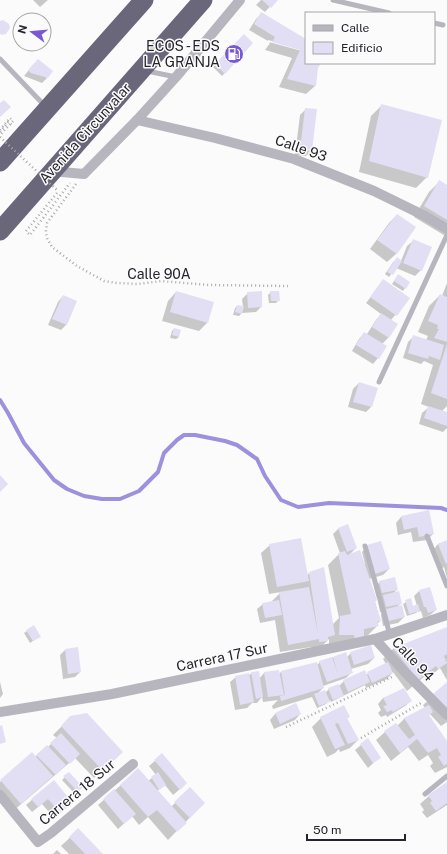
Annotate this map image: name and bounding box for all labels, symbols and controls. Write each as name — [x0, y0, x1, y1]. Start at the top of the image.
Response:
north arrow — [12, 12, 52, 52]
legend — [305, 12, 435, 64]
text: Calle — [341, 21, 370, 35]
text: N — [15, 23, 29, 35]
place label: ECOS - EDS LA GRANJA — [143, 38, 220, 70]
text: Edificio — [341, 41, 383, 55]
fuel station icon: ECOS - EDS LA GRANJA — [223, 43, 245, 65]
street label: Avenida Circunvalar — [36, 80, 134, 186]
street label: Calle 93 — [273, 132, 329, 164]
street label: Calle 90A — [127, 266, 191, 282]
street label: Calle 94 — [389, 634, 437, 684]
street label: Carrera 17 Sur — [175, 640, 269, 674]
street label: Carrera 18 Sur — [36, 756, 118, 828]
scale bar — [307, 816, 405, 842]
text: 50 m — [313, 823, 341, 837]

